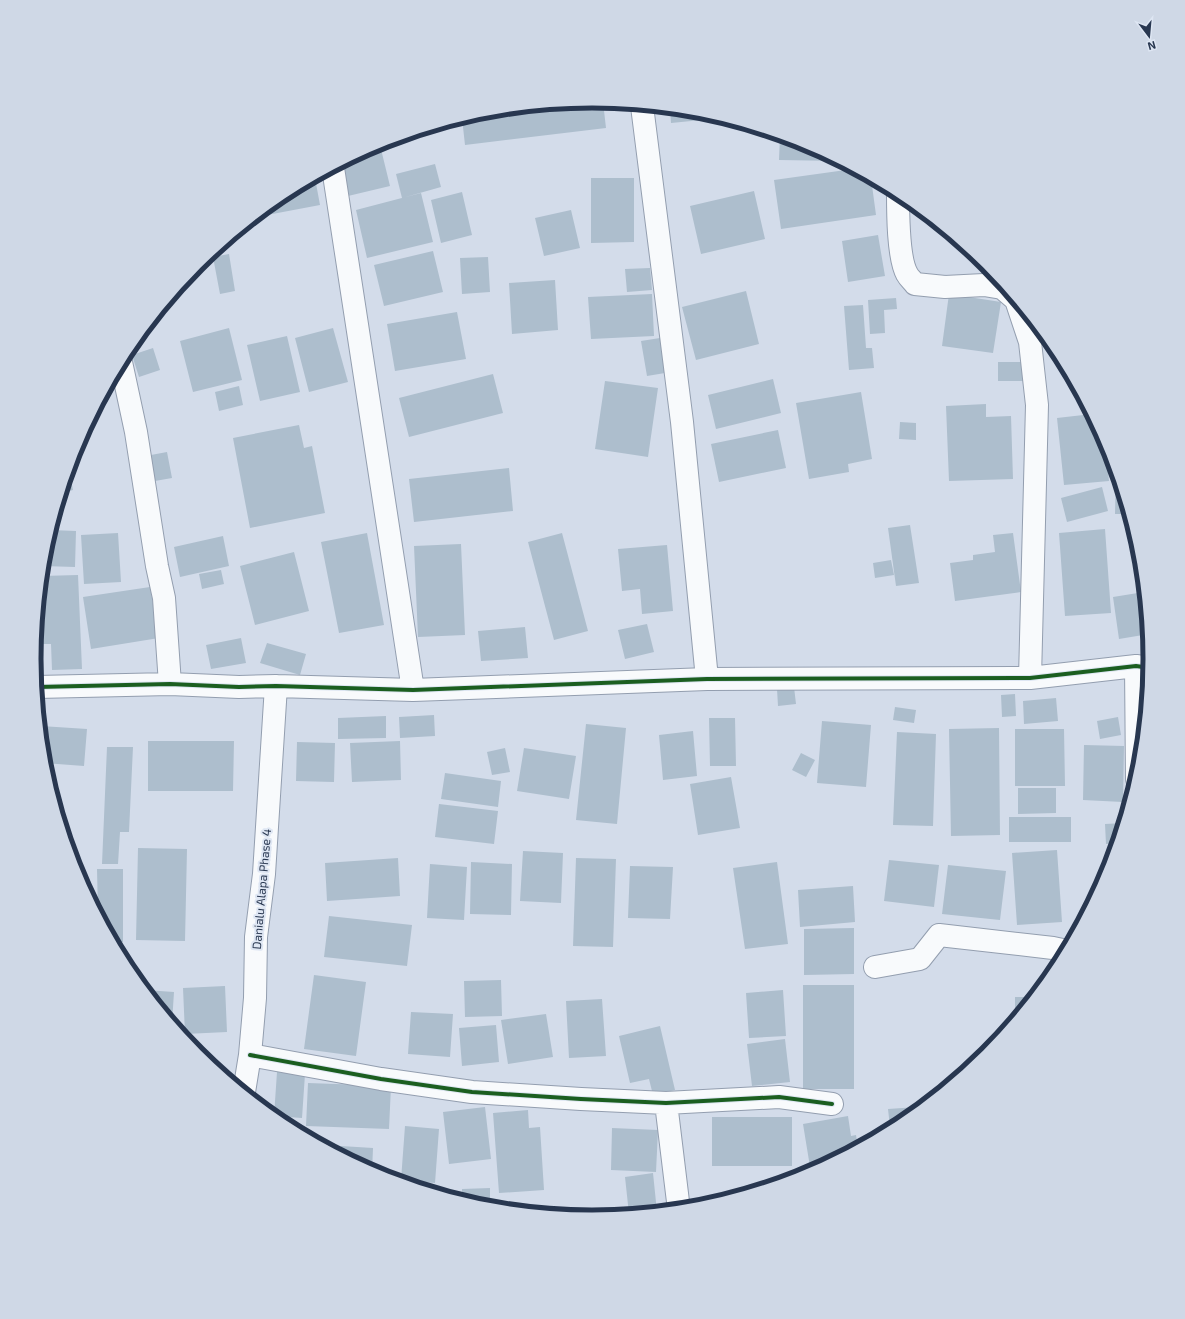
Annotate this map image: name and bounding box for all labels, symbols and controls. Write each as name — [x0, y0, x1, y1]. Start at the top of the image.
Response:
north arrow — [1129, 16, 1169, 56]
text: N — [1146, 39, 1158, 53]
street label: Danialu Alapa Phase 4 — [249, 828, 273, 950]

